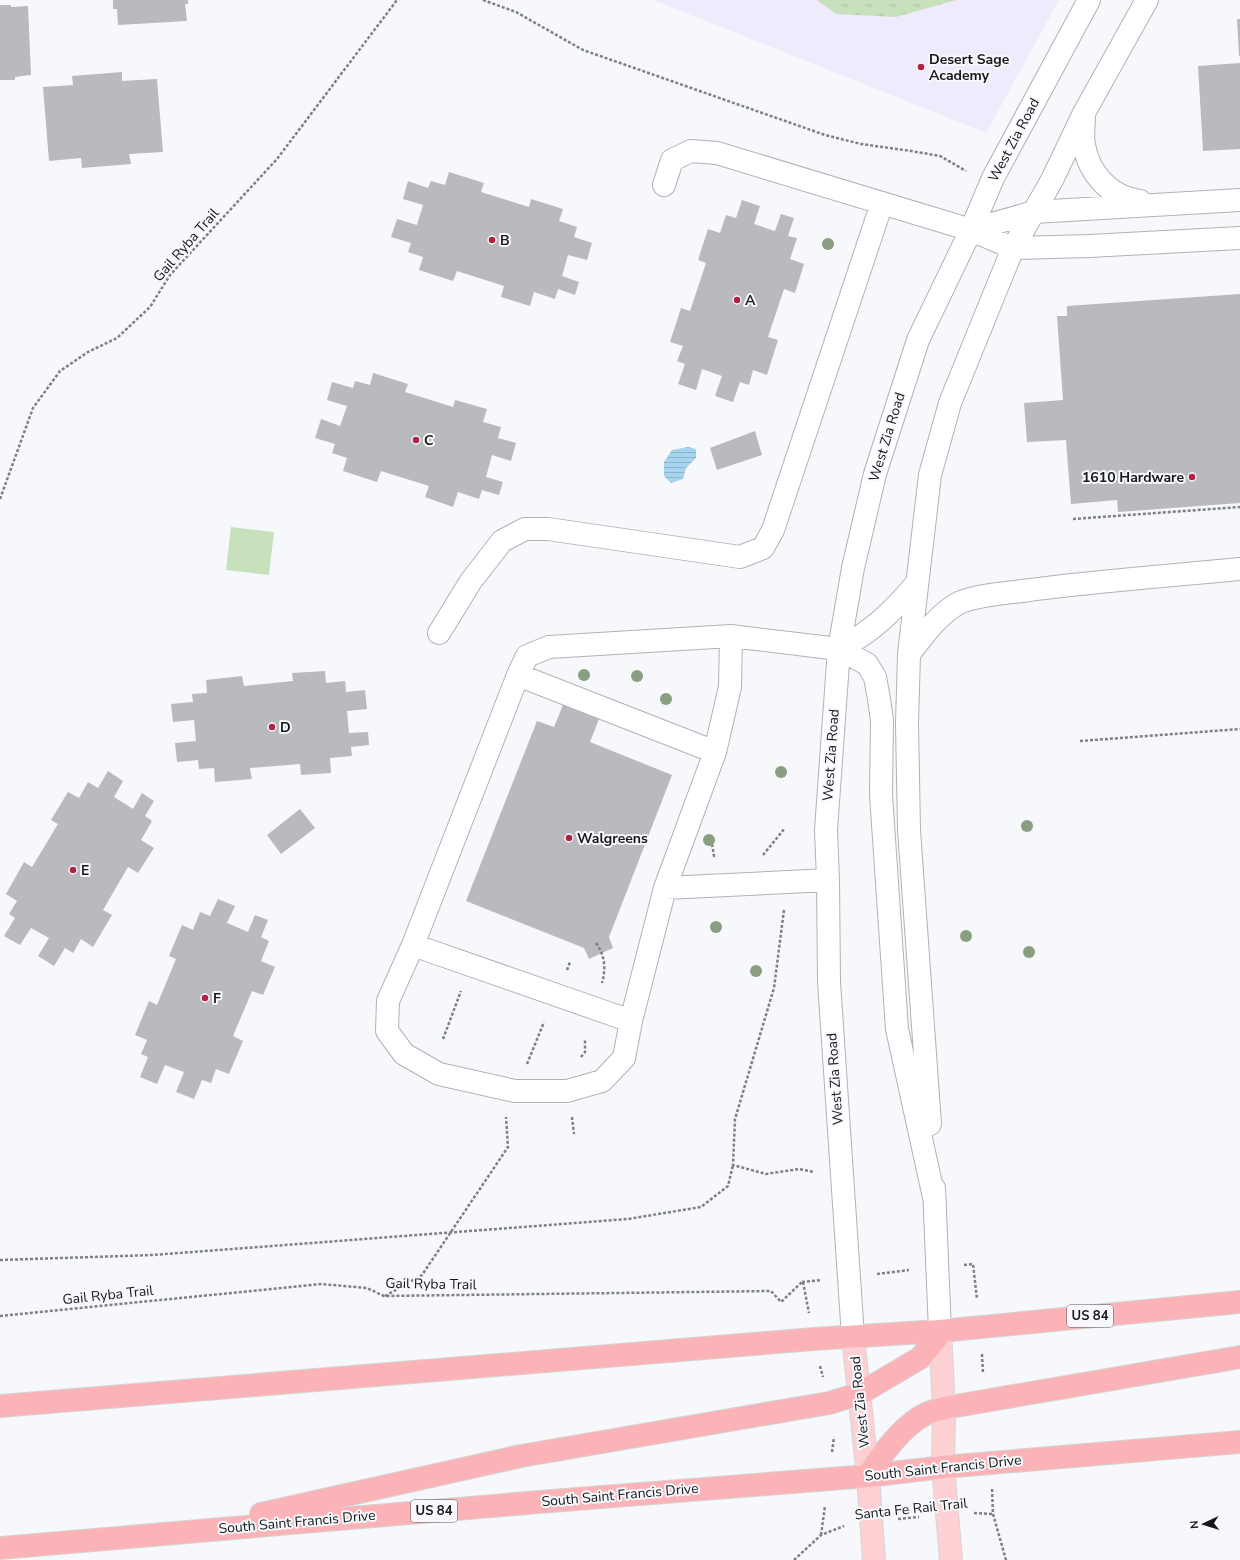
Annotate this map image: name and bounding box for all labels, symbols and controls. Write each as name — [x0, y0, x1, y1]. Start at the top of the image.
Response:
place label: Desert Sage Academy — [929, 50, 1010, 85]
marker: Desert Sage Academy — [916, 62, 926, 72]
street label: West Zia Road — [984, 95, 1044, 185]
street label: Gail Ryba Trail — [149, 204, 224, 286]
place label: B — [500, 231, 510, 250]
marker: B — [487, 235, 497, 245]
place label: A — [745, 291, 756, 310]
marker: A — [732, 295, 742, 305]
street label: West Zia Road — [864, 390, 910, 484]
place label: C — [424, 431, 434, 450]
marker: C — [411, 435, 421, 445]
place label: 1610 Hardware — [1082, 468, 1184, 487]
marker: 1610 Hardware — [1187, 472, 1197, 482]
street label: West Zia Road — [818, 708, 844, 802]
place label: D — [280, 718, 291, 737]
marker: D — [267, 722, 277, 732]
place label: Walgreens — [577, 829, 648, 848]
marker: Walgreens — [564, 833, 574, 843]
place label: E — [81, 861, 89, 880]
marker: E — [68, 865, 78, 875]
place label: F — [213, 989, 221, 1008]
marker: F — [200, 993, 210, 1003]
street label: West Zia Road — [822, 1032, 848, 1126]
street label: Gail Ryba Trail — [385, 1274, 478, 1294]
street label: Gail Ryba Trail — [62, 1281, 155, 1309]
road number: US 84 — [1067, 1305, 1113, 1327]
street label: West Zia Road — [846, 1355, 874, 1449]
street label: South Saint Francis Drive — [864, 1450, 1022, 1486]
street label: South Saint Francis Drive — [541, 1479, 699, 1511]
street label: Santa Fe Rail Trail — [854, 1494, 969, 1524]
road number: US 84 — [411, 1500, 457, 1522]
north arrow — [1184, 1504, 1224, 1544]
street label: South Saint Francis Drive — [218, 1506, 376, 1538]
text: N — [1187, 1520, 1202, 1529]

